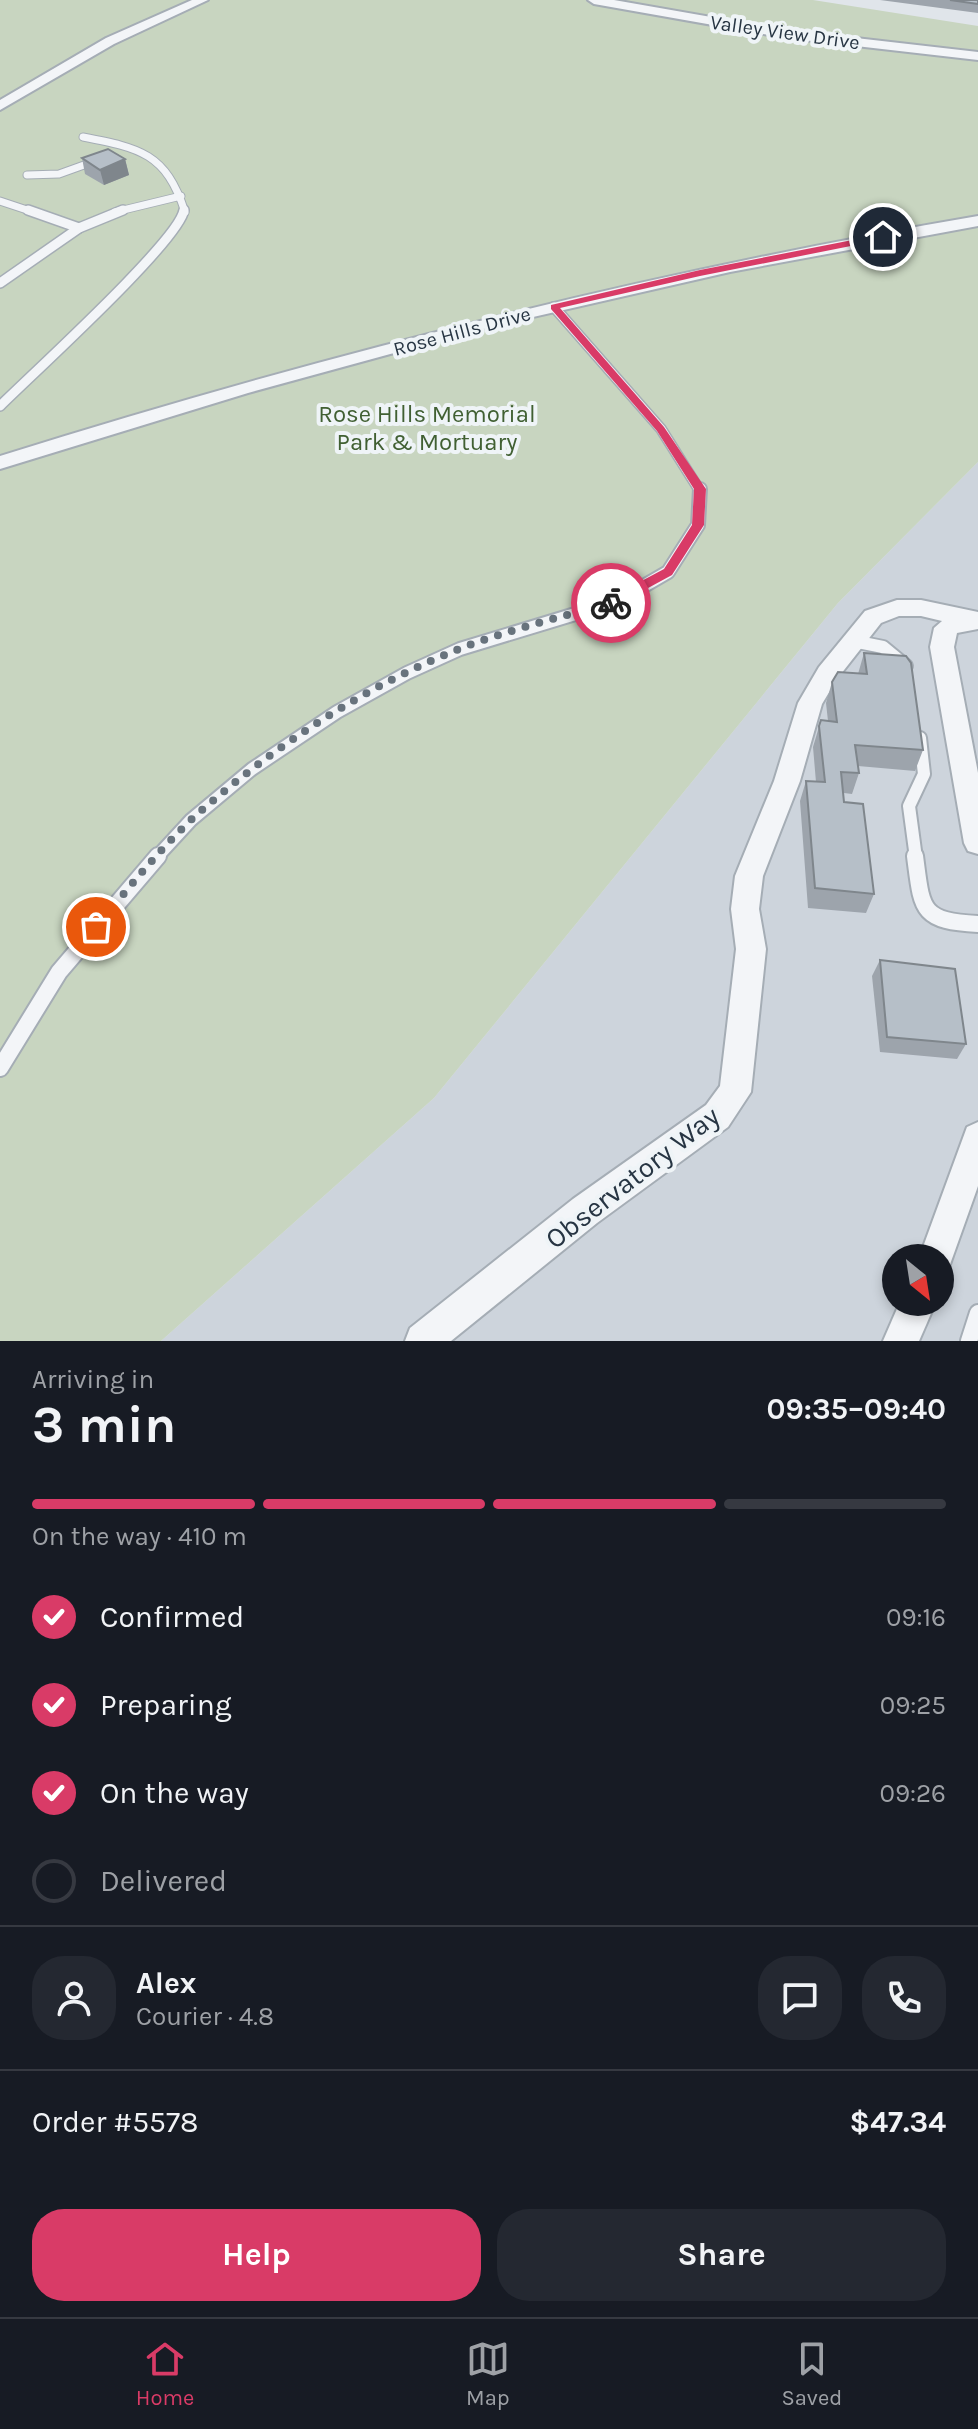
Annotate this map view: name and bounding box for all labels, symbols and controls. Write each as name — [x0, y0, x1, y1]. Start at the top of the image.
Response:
street label: Valley View Drive — [709, 11, 861, 54]
pin — [849, 203, 917, 271]
icon: home — [861, 215, 905, 259]
street label: Rose Hills Drive — [391, 302, 533, 361]
park label: Rose Hills Memorial Park & Mortuary — [318, 400, 536, 456]
courier — [571, 563, 651, 643]
icon: bike — [589, 581, 633, 625]
pin — [62, 893, 130, 961]
icon: bag — [74, 905, 118, 949]
street label: Observatory Way — [539, 1099, 726, 1256]
north arrow — [882, 1244, 954, 1316]
map controls — [882, 1244, 954, 1316]
text: Arriving in — [32, 1364, 154, 1395]
text: 09:35–09:40 — [767, 1391, 946, 1427]
text: 3 min — [32, 1394, 176, 1455]
text: On the way · 410 m — [32, 1521, 247, 1552]
icon: check — [32, 1595, 76, 1639]
text: Confirmed — [100, 1599, 244, 1635]
text: 09:16 — [886, 1602, 946, 1633]
icon: check — [32, 1683, 76, 1727]
text: Preparing — [100, 1687, 232, 1723]
text: 09:25 — [880, 1690, 946, 1721]
icon: check — [32, 1771, 76, 1815]
text: On the way — [100, 1775, 249, 1811]
text: 09:26 — [880, 1778, 946, 1809]
text: Delivered — [100, 1863, 227, 1899]
button: person — [32, 1956, 116, 2040]
button: chat — [758, 1956, 842, 2040]
button: phone — [862, 1956, 946, 2040]
text: Alex — [136, 1965, 196, 2001]
text: Courier · 4.8 — [136, 2001, 274, 2032]
text: Order #5578 — [32, 2104, 199, 2140]
text: $47.34 — [850, 2104, 946, 2140]
button: Help — [32, 2209, 481, 2301]
button: Share — [497, 2209, 946, 2301]
tab: Home — [136, 2337, 194, 2411]
tab: Map — [466, 2337, 510, 2411]
tab: Saved — [781, 2337, 842, 2411]

